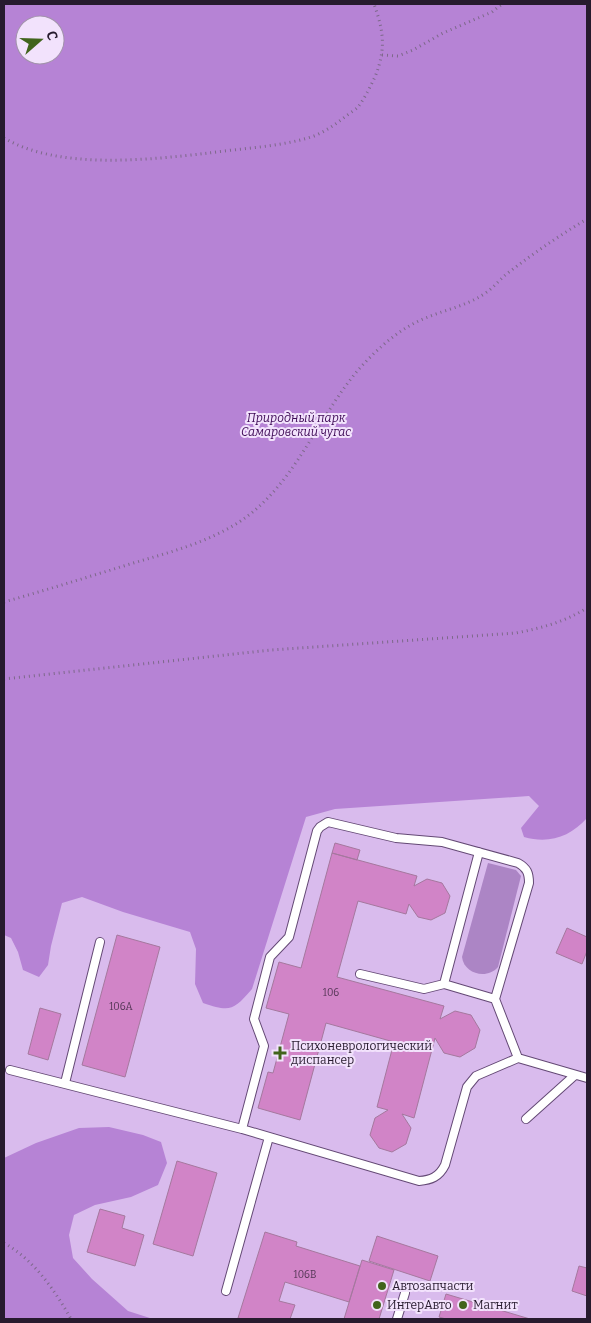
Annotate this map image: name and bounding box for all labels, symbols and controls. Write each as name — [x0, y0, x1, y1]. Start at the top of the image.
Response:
north arrow — [15, 15, 65, 65]
text: С — [42, 29, 61, 43]
park label: Природный парк Самаровский чугас — [241, 411, 351, 439]
house number: 106 — [323, 987, 339, 999]
house number: 106А — [109, 1001, 134, 1013]
place label: Психоневрологический диспансер — [291, 1039, 432, 1067]
marker: Психоневрологический диспансер — [273, 1046, 287, 1060]
house number: 106В — [294, 1269, 316, 1281]
place label: Автозапчасти — [392, 1279, 474, 1293]
marker: Автозапчасти — [376, 1280, 388, 1292]
place label: ИнтерАвто — [387, 1298, 452, 1312]
place label: Магнит — [473, 1298, 518, 1312]
marker: ИнтерАвто — [371, 1299, 383, 1311]
marker: Магнит — [457, 1299, 469, 1311]

